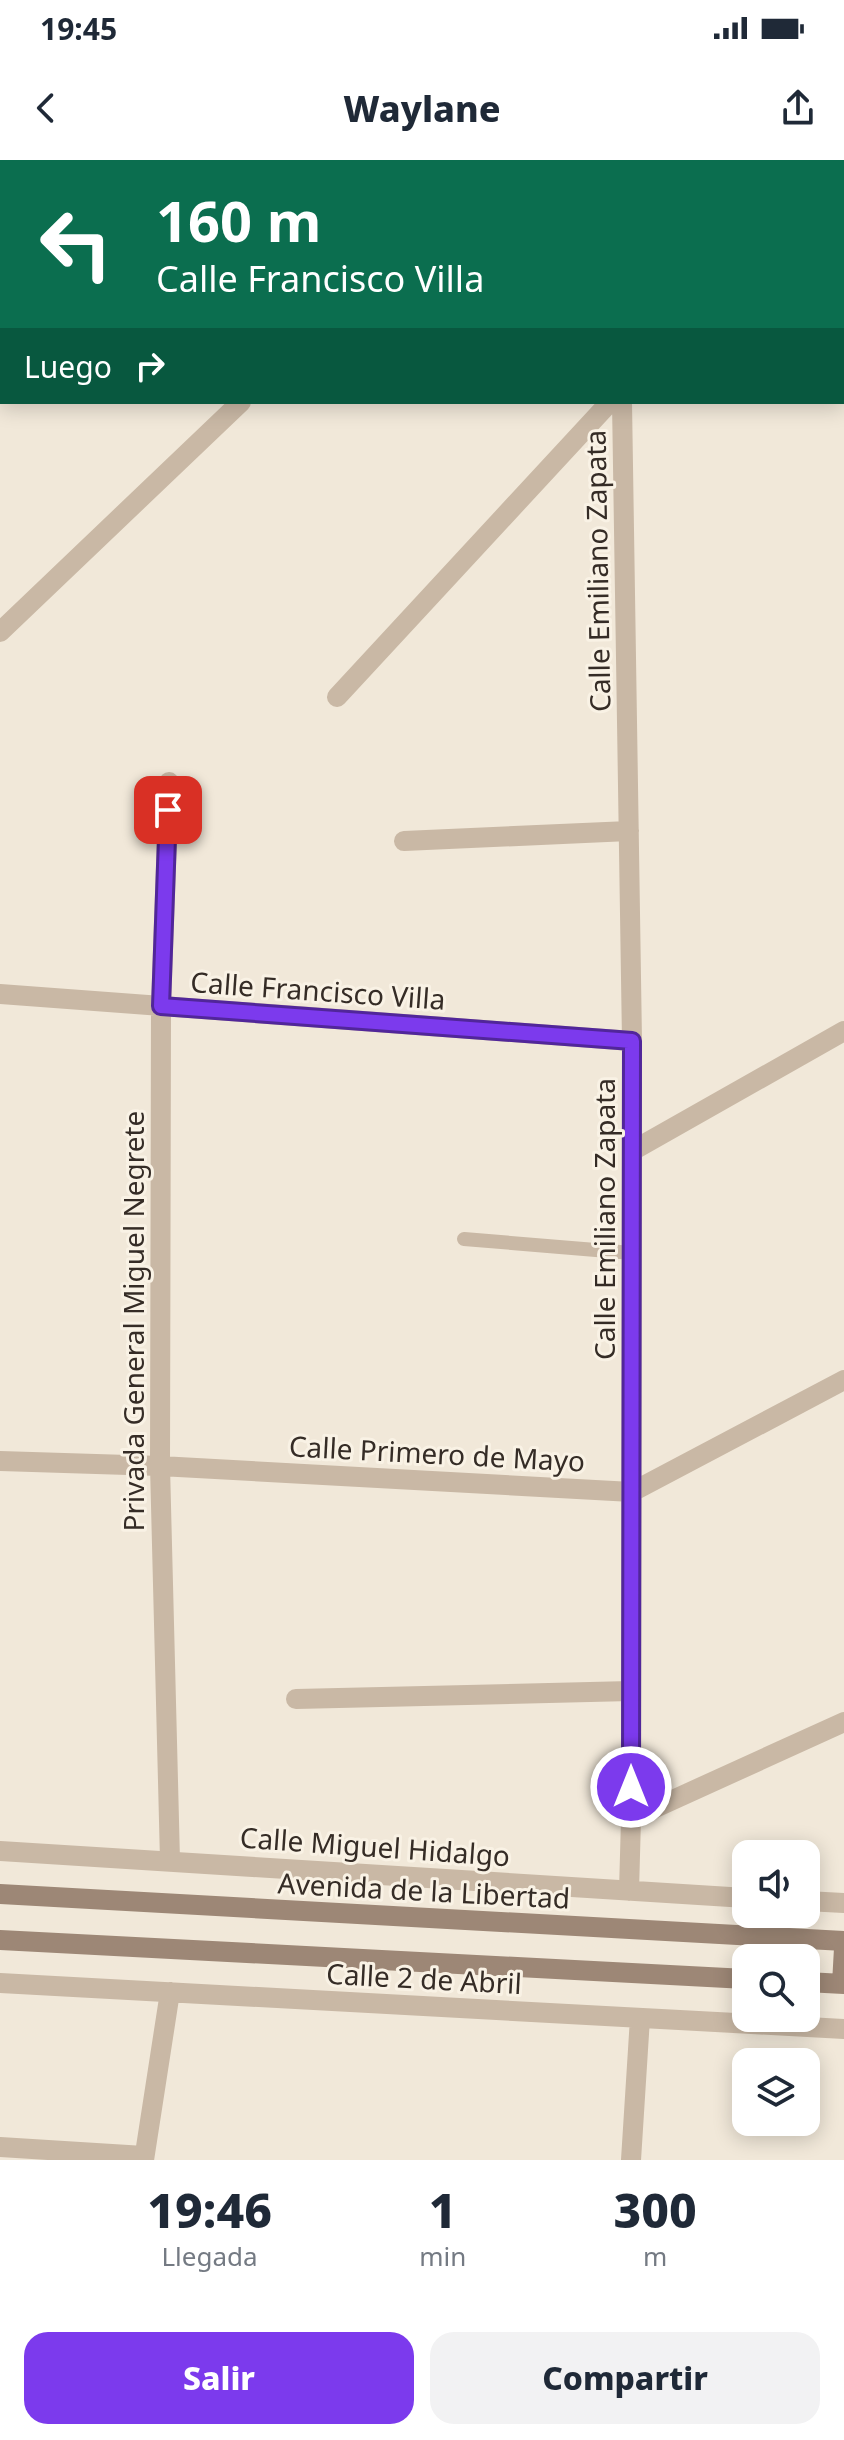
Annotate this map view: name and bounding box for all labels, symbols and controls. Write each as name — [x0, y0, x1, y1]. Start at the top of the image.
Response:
text: 19:45 — [40, 8, 117, 49]
text: Waylane — [343, 84, 501, 133]
icon: back — [24, 86, 68, 130]
icon: share — [776, 86, 820, 130]
text: 160 m — [156, 182, 321, 258]
icon: left — [24, 192, 128, 296]
text: Calle Francisco Villa — [156, 254, 484, 303]
icon: right — [128, 344, 172, 388]
text: Luego — [24, 346, 112, 387]
street label: Calle Emiliano Zapata — [576, 430, 618, 712]
pin — [134, 776, 202, 844]
icon: arrive — [146, 788, 190, 832]
street label: Calle Francisco Villa — [189, 962, 447, 1018]
street label: Calle Emiliano Zapata — [585, 1078, 623, 1360]
street label: Privada General Miguel Negrete — [114, 1111, 152, 1531]
street label: Calle Primero de Mayo — [288, 1426, 586, 1480]
position arrow — [589, 1745, 673, 1829]
street label: Calle Miguel Hidalgo — [239, 1818, 511, 1874]
map controls — [732, 1840, 820, 2136]
button: sound — [732, 1840, 820, 1928]
street label: Avenida de la Libertad — [277, 1863, 571, 1917]
button: search — [732, 1944, 820, 2032]
street label: Calle 2 de Abril — [325, 1954, 523, 2002]
button: layers — [732, 2048, 820, 2136]
text: 19:46 — [147, 2177, 272, 2242]
text: 1 — [429, 2177, 457, 2242]
text: 300 — [614, 2177, 697, 2242]
text: Llegada — [162, 2238, 258, 2274]
text: min — [419, 2238, 466, 2274]
text: m — [643, 2238, 667, 2274]
button: Salir — [24, 2332, 414, 2424]
button: Compartir — [430, 2332, 820, 2424]

